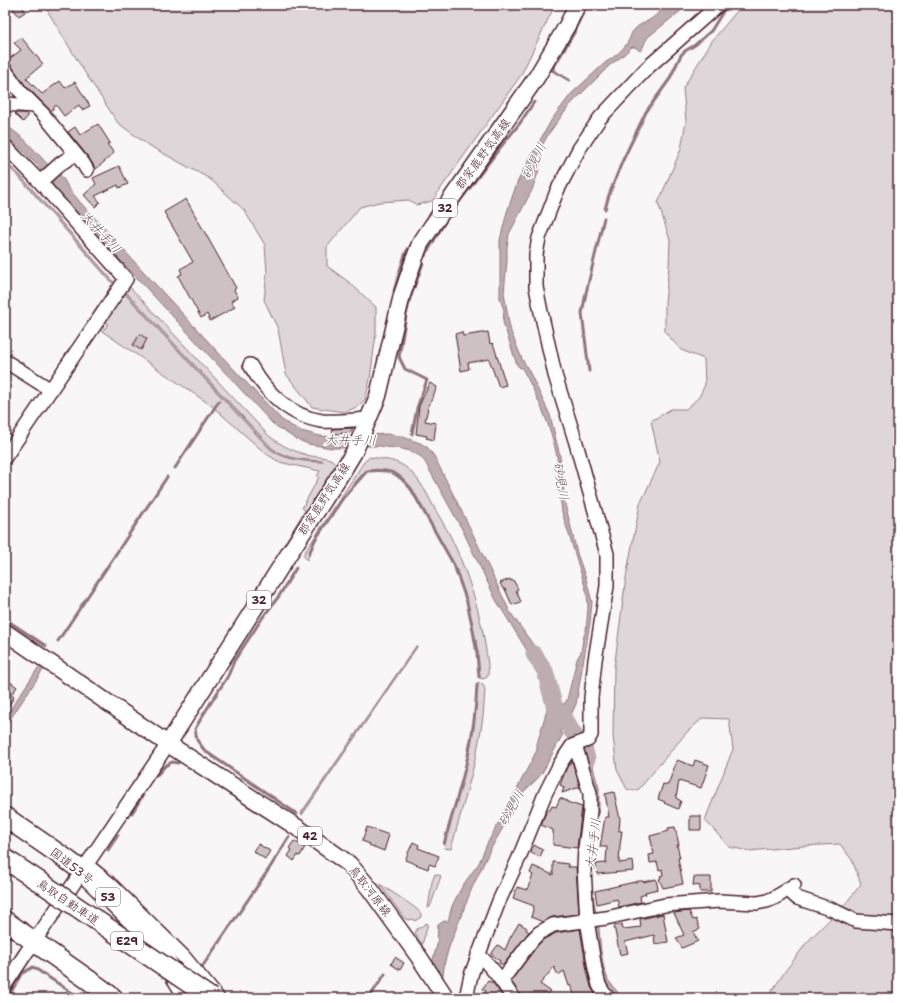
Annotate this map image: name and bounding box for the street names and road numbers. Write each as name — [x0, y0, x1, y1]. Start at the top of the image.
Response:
street label: 郡家鹿野気高線 — [452, 115, 514, 193]
road number: 32 — [433, 199, 457, 217]
street label: 郡家鹿野気高線 — [294, 459, 354, 539]
road number: 32 — [247, 591, 271, 609]
road number: 42 — [298, 827, 322, 845]
street label: 国道53号 — [47, 844, 97, 888]
street label: 鳥取河原線 — [345, 862, 395, 920]
street label: 鳥取自動車道 — [34, 875, 102, 929]
road number: 53 — [96, 888, 120, 906]
road number: E29 — [111, 932, 143, 950]

